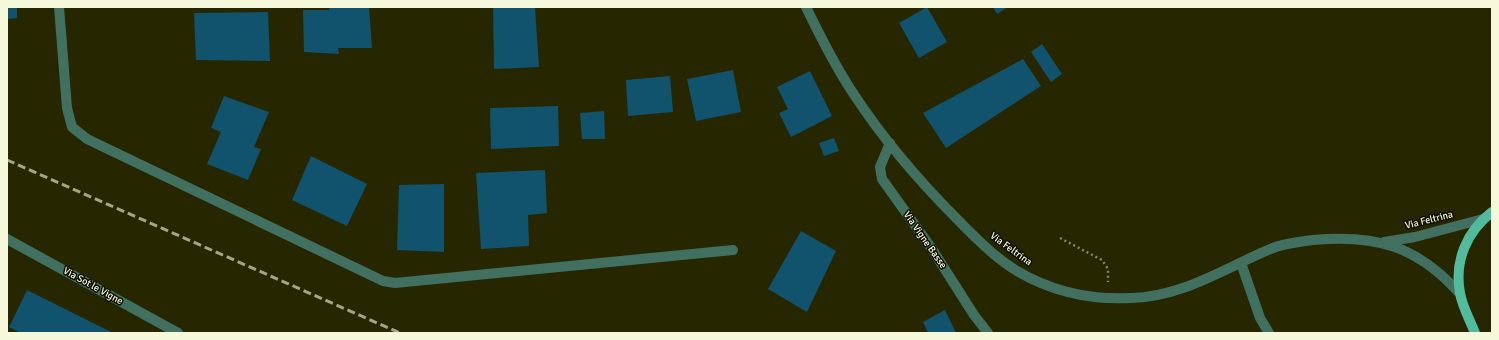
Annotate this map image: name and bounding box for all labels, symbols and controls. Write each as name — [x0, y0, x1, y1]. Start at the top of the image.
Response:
street label: Via Feltrina — [1404, 208, 1454, 232]
street label: Via Vigne Basse — [901, 209, 949, 271]
street label: Via Feltrina — [988, 230, 1034, 268]
street label: Via Sot le Vigne — [61, 265, 125, 307]

